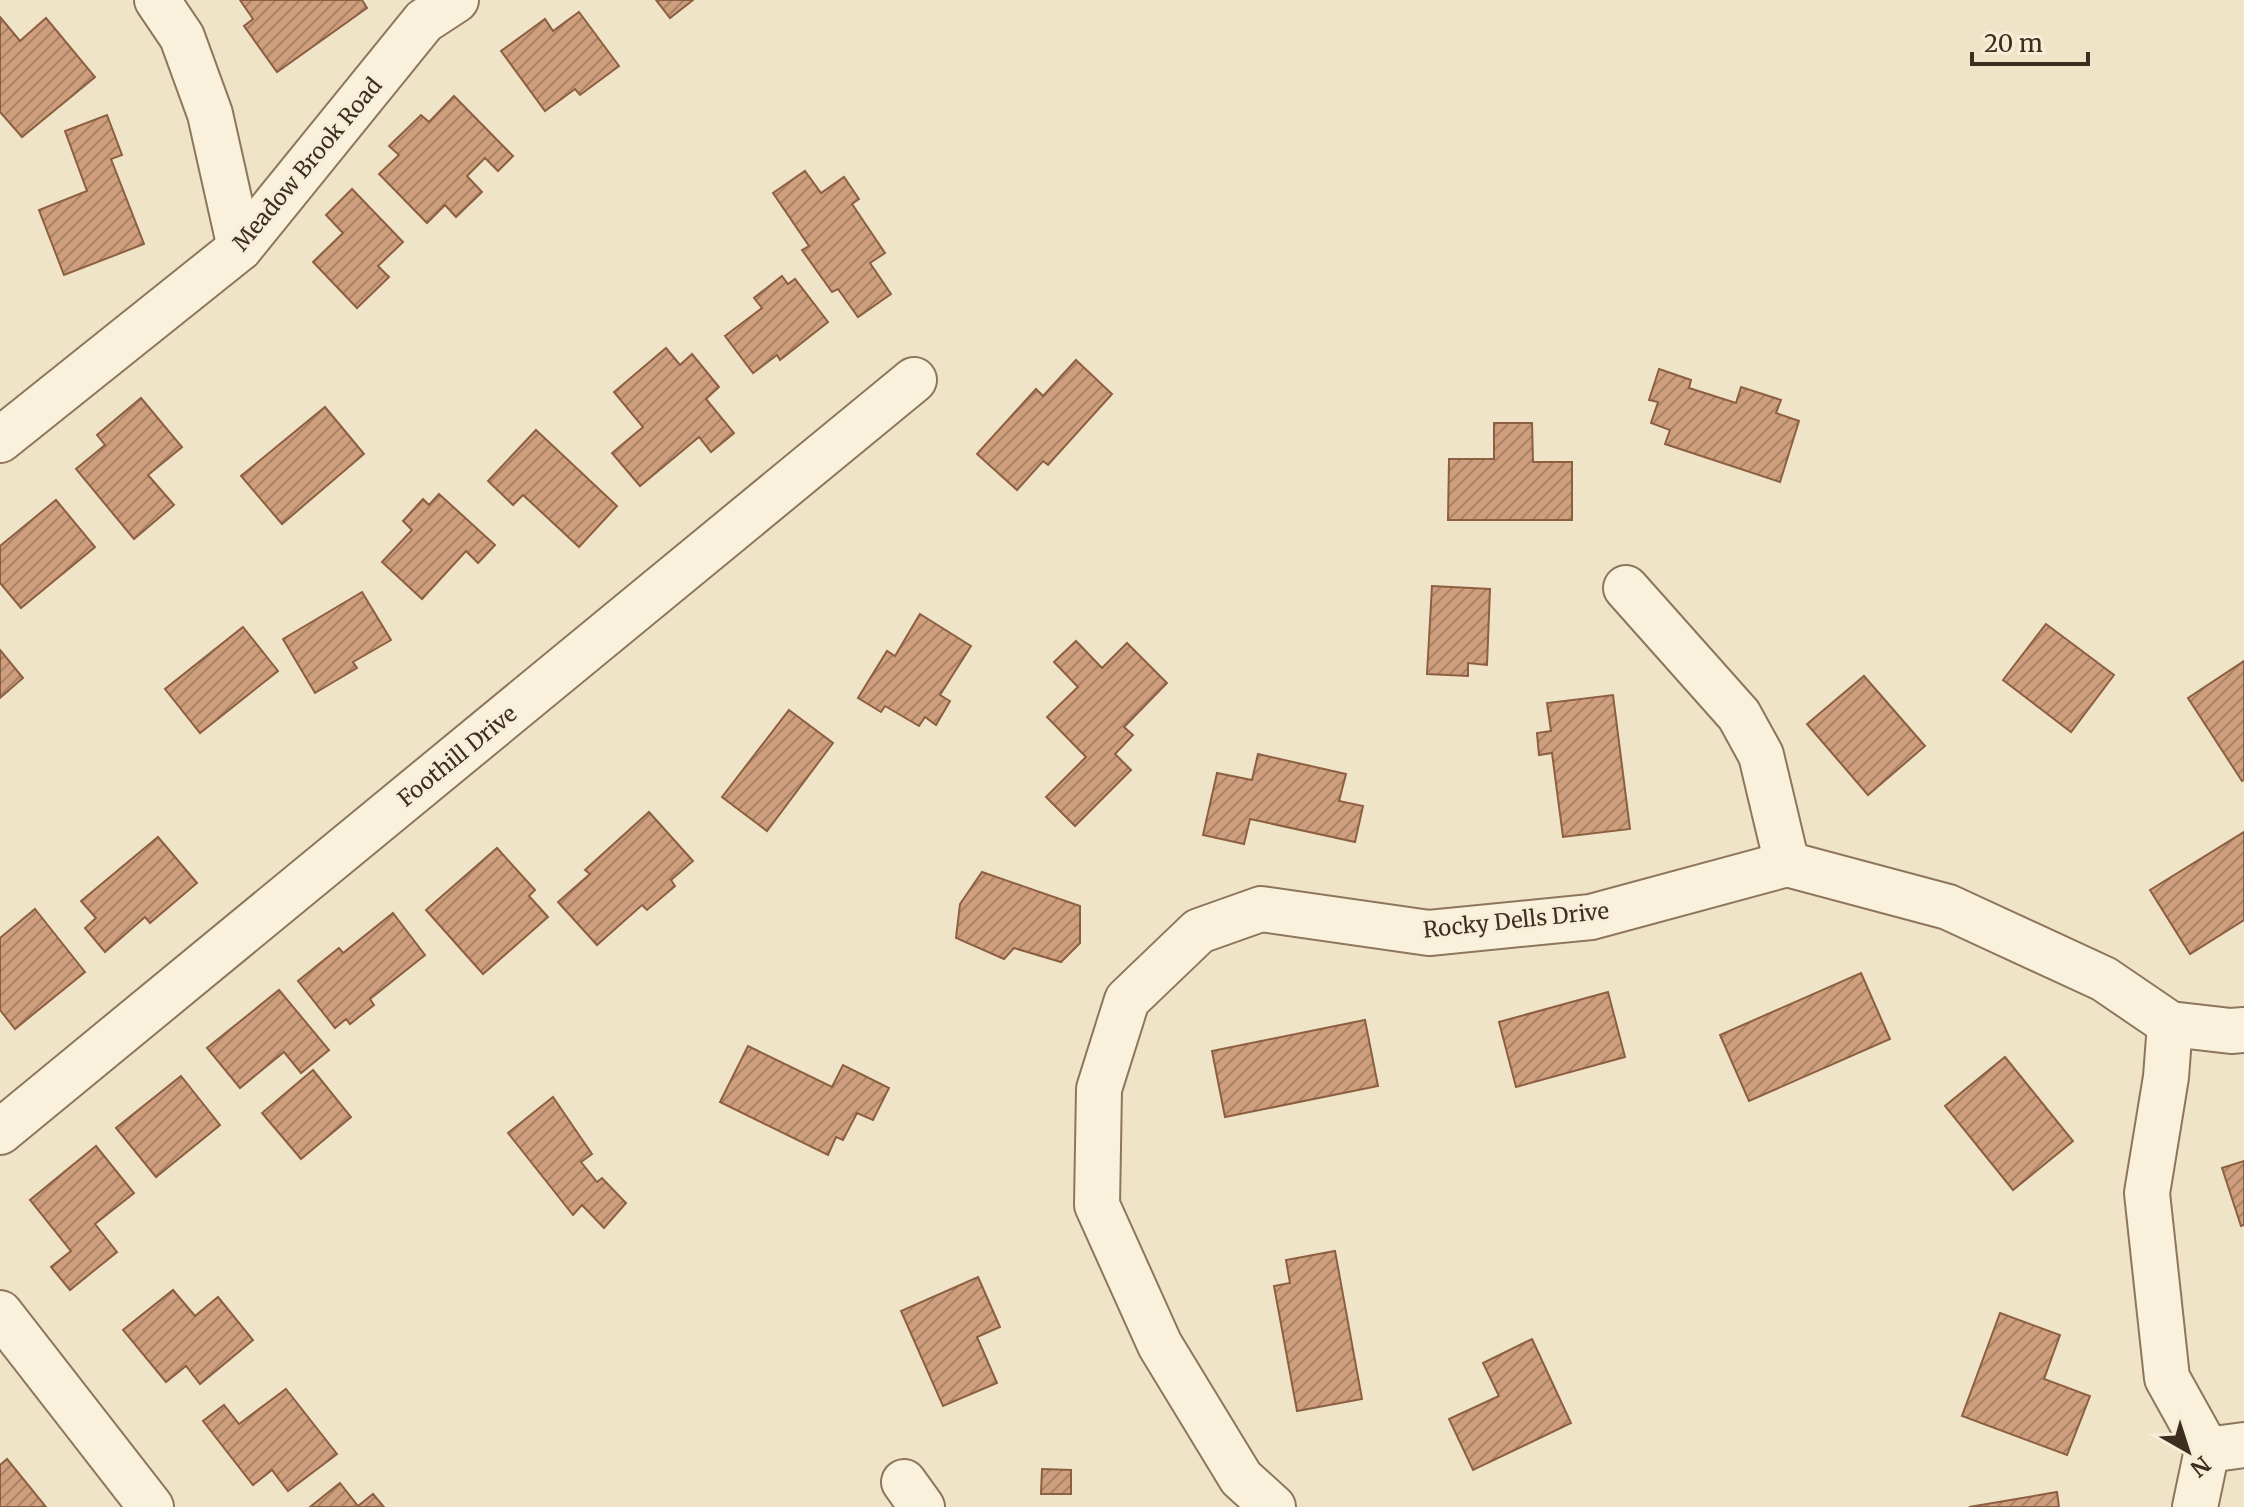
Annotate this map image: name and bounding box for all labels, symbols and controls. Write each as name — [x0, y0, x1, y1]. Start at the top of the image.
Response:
scale bar — [1972, 16, 2088, 66]
text: 20 m — [1984, 28, 2043, 59]
street label: Meadow Brook Road — [226, 72, 388, 256]
street label: Foothill Drive — [392, 700, 522, 812]
street label: Rocky Dells Drive — [1422, 896, 1610, 944]
north arrow — [2148, 1411, 2228, 1491]
text: N — [2185, 1450, 2216, 1483]

